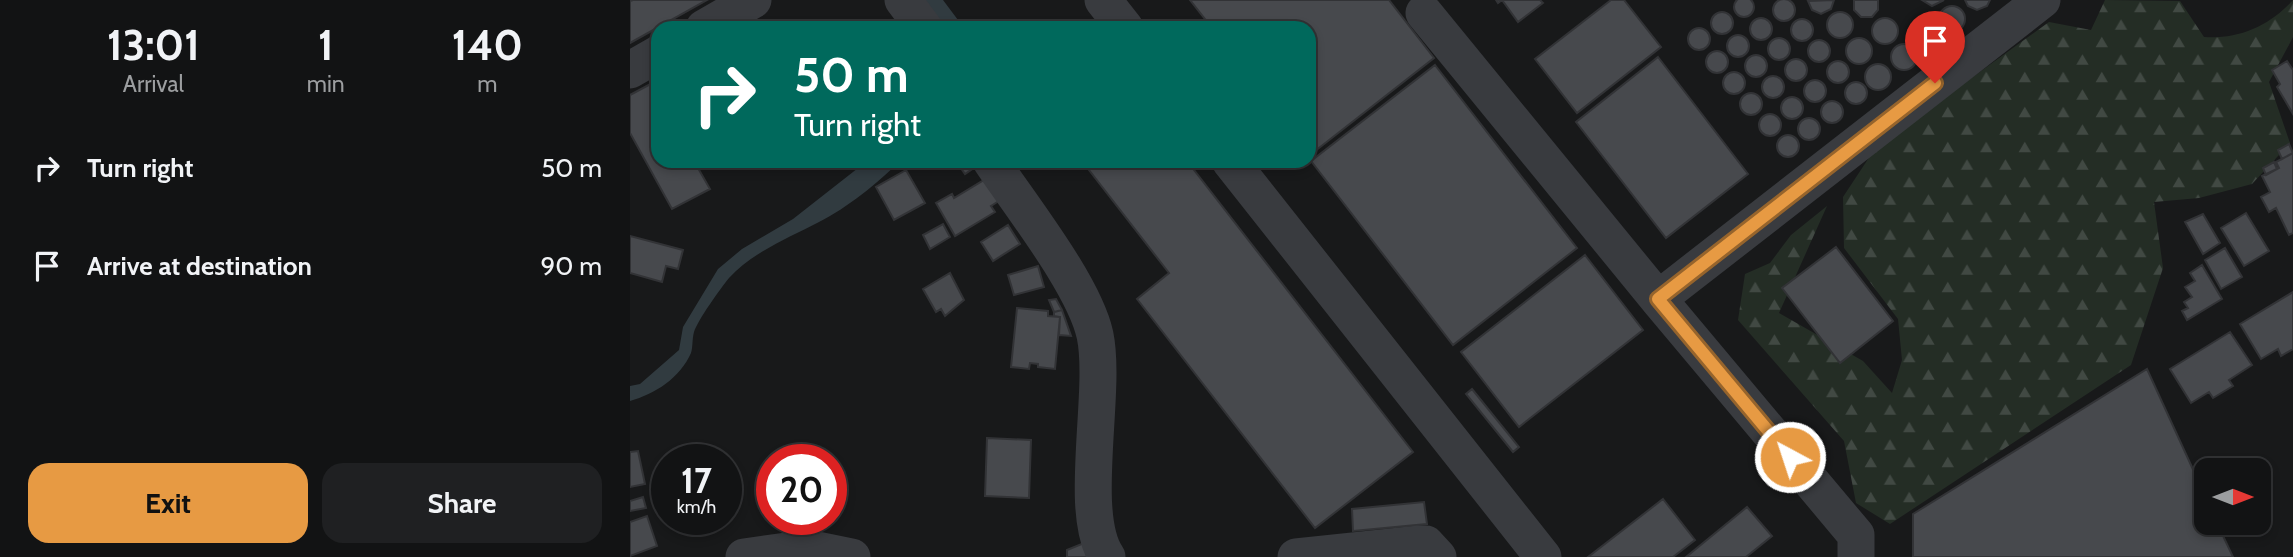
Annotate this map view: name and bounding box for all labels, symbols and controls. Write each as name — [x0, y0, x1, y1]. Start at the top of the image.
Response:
pin — [1905, 11, 1965, 83]
text: 13:01 — [107, 19, 200, 71]
text: 1 — [318, 19, 333, 71]
text: 140 — [452, 19, 523, 71]
icon: arrive — [1916, 22, 1954, 60]
text: 50 m — [794, 45, 909, 104]
icon: right — [679, 49, 770, 140]
text: Arrival — [123, 70, 184, 98]
text: min — [307, 70, 345, 98]
text: m — [477, 70, 497, 98]
text: Turn right — [794, 105, 921, 144]
icon: right — [28, 149, 66, 187]
text: Turn right — [87, 152, 193, 184]
text: 50 m — [541, 152, 602, 184]
icon: arrive — [28, 247, 66, 285]
text: Arrive at destination — [87, 250, 312, 282]
text: 90 m — [540, 250, 602, 282]
position arrow — [1753, 420, 1827, 494]
speed limit sign: 20 — [756, 444, 847, 535]
north arrow — [2194, 458, 2272, 536]
map controls — [2194, 458, 2271, 535]
text: 17 — [681, 459, 712, 502]
button: Exit — [28, 463, 308, 543]
button: Share — [322, 463, 602, 543]
text: km/h — [677, 496, 716, 518]

